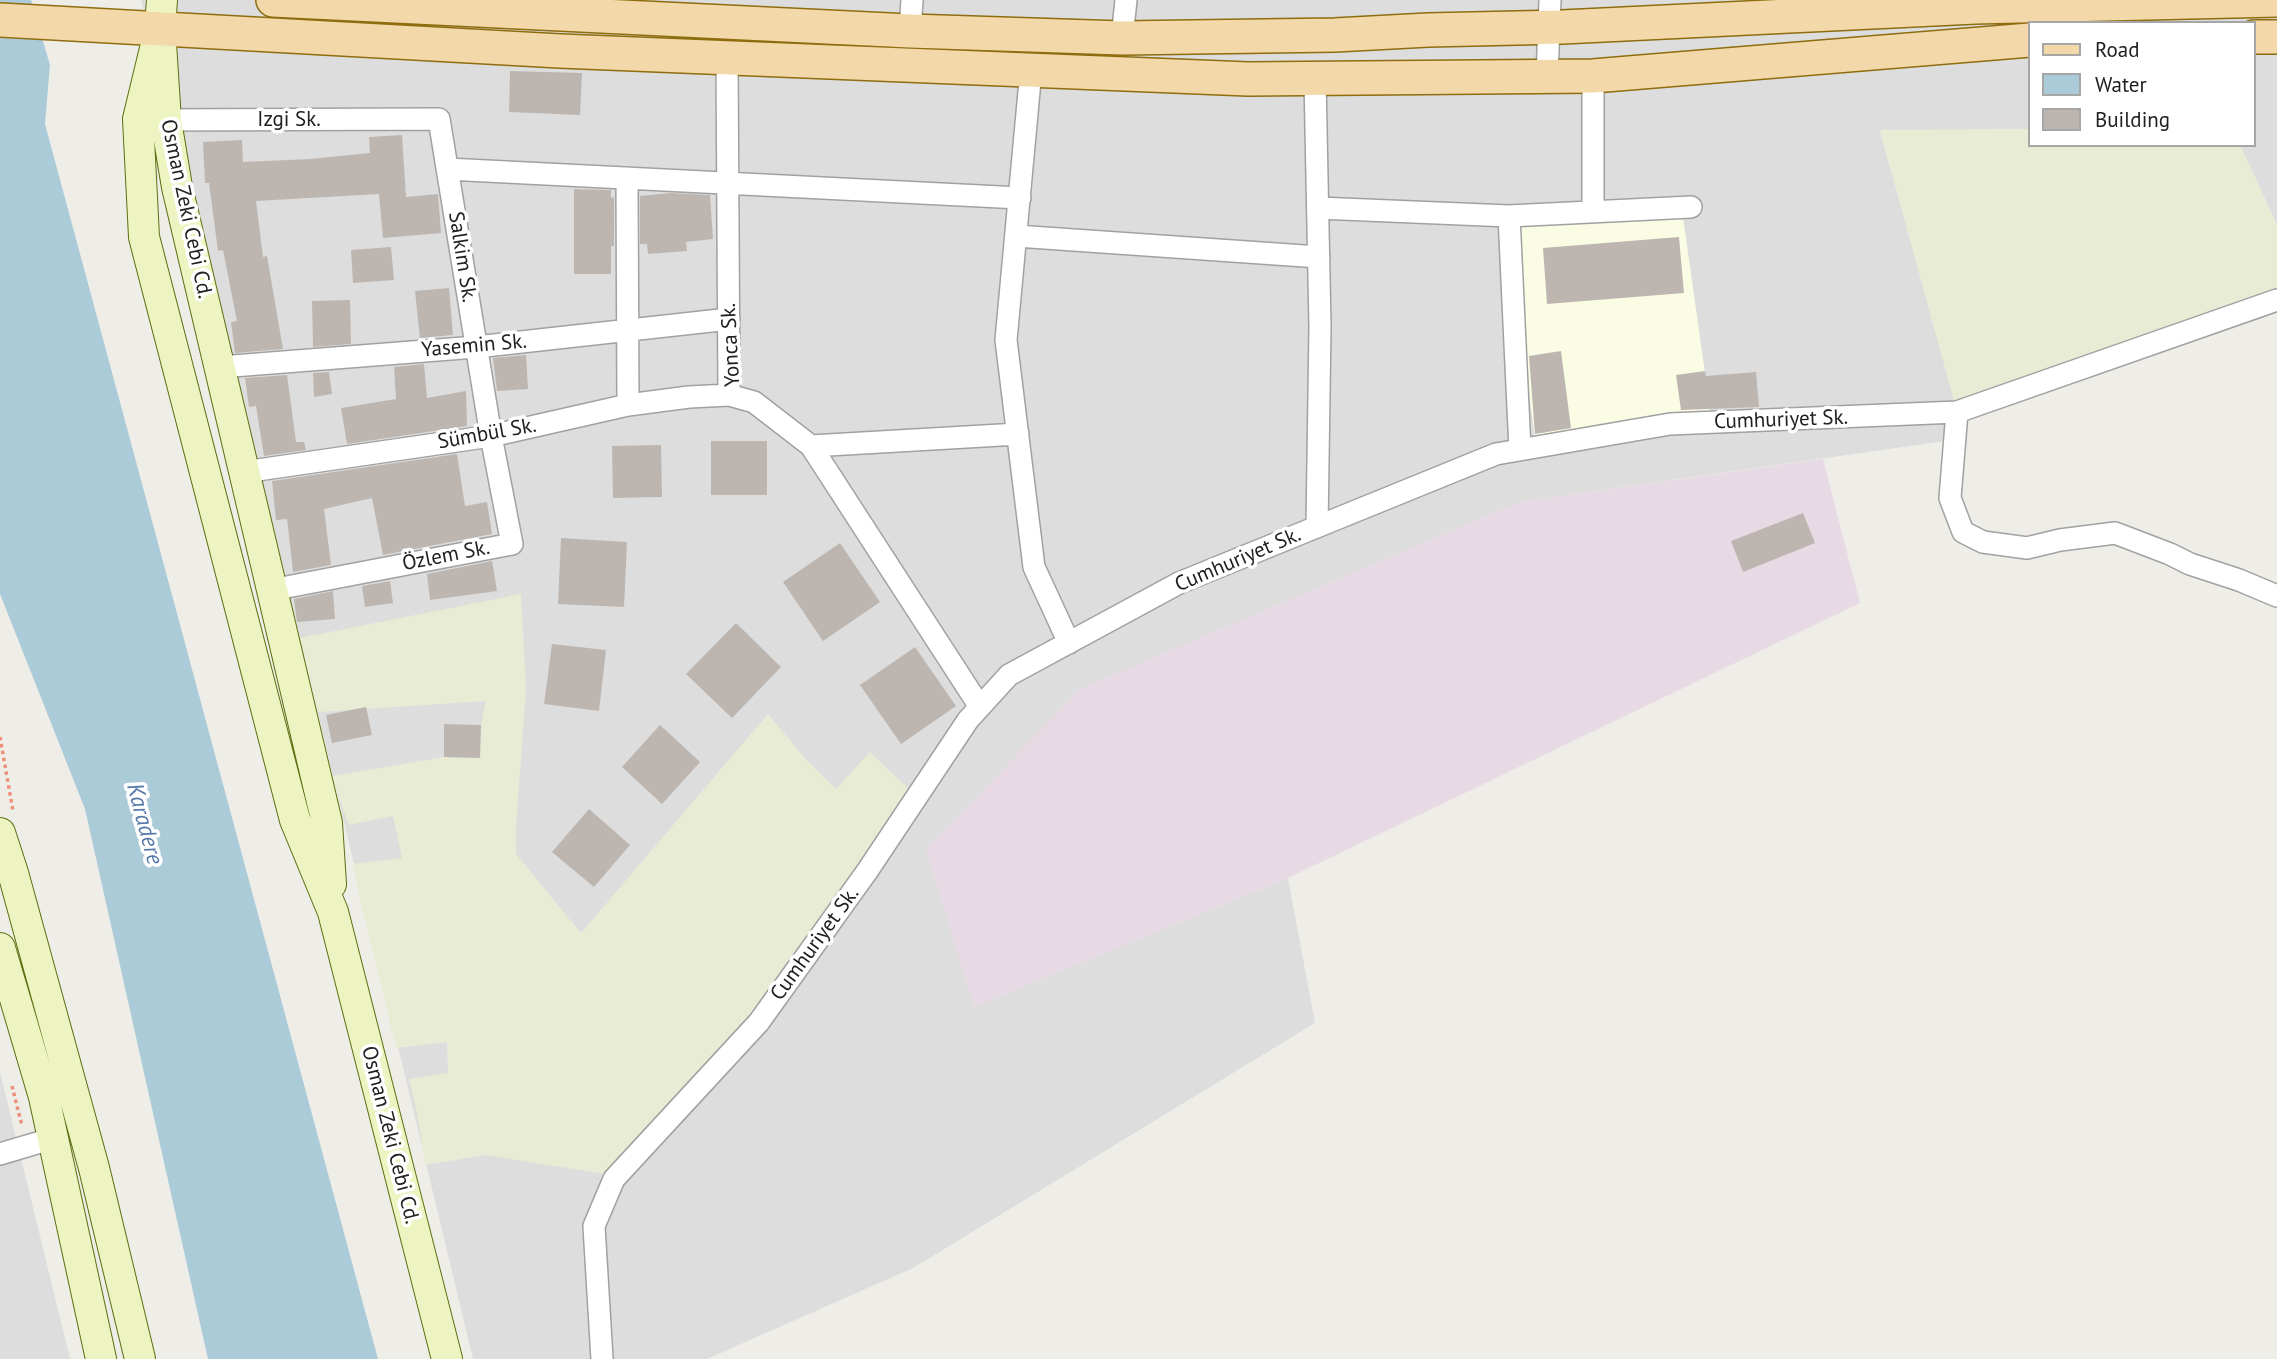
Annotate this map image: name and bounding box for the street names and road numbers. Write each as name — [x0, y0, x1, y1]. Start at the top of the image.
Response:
street label: Izgi Sk. — [257, 107, 321, 133]
street label: Osman Zeki Cebi Cd. — [155, 117, 217, 301]
street label: Salkim Sk. — [442, 210, 482, 304]
street label: Yonca Sk. — [716, 302, 746, 388]
street label: Yasemin Sk. — [420, 329, 528, 363]
street label: Cumhuriyet Sk. — [1713, 405, 1849, 435]
street label: Sümbül Sk. — [436, 413, 538, 455]
street label: Cumhuriyet Sk. — [1171, 522, 1305, 598]
street label: Özlem Sk. — [400, 535, 492, 577]
street label: Cumhuriyet Sk. — [765, 882, 865, 1006]
street label: Osman Zeki Cebi Cd. — [356, 1043, 424, 1227]

